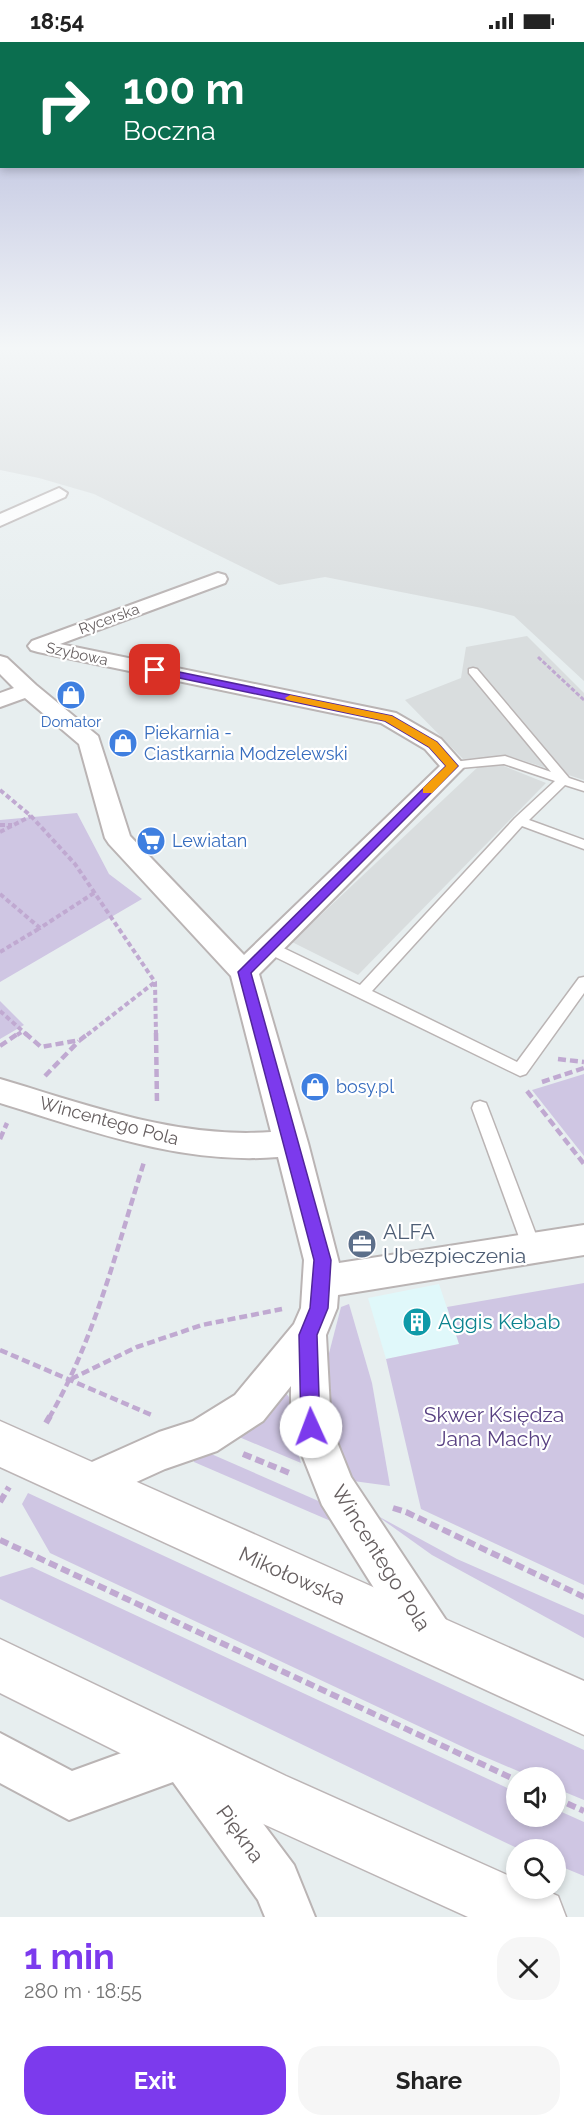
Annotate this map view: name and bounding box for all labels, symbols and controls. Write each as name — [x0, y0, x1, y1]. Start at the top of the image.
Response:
text: 18:54 — [30, 8, 84, 34]
text: 100 m — [123, 65, 245, 114]
icon: right — [24, 66, 102, 144]
text: Boczna — [123, 115, 216, 146]
street label: Rycerska — [76, 600, 142, 638]
street label: Szybowa — [44, 639, 110, 669]
pin — [129, 644, 180, 695]
icon: arrive — [138, 653, 171, 686]
shop icon: Domator — [55, 679, 87, 711]
place label: Domator — [41, 713, 102, 731]
place label: Piekarnia - Ciastkarnia Modzelewski — [144, 722, 348, 764]
shop icon: Piekarnia - Ciastkarnia Modzelewski — [107, 727, 139, 759]
supermarket icon: Lewiatan — [135, 825, 167, 857]
place label: Lewiatan — [172, 830, 247, 851]
shop icon: bosy.pl — [299, 1071, 331, 1103]
place label: bosy.pl — [336, 1076, 394, 1097]
street label: Wincentego Pola — [37, 1092, 181, 1149]
place label: ALFA Ubezpieczenia — [383, 1219, 526, 1268]
office icon: ALFA Ubezpieczenia — [346, 1228, 378, 1260]
building icon: Aggis Kebab — [401, 1306, 433, 1338]
place label: Aggis Kebab — [438, 1309, 560, 1334]
position arrow — [279, 1395, 343, 1459]
park label: Skwer Księdza Jana Machy — [424, 1402, 564, 1451]
street label: Wincentego Pola — [327, 1480, 436, 1635]
street label: Mikołowska — [235, 1541, 349, 1610]
map controls — [506, 1767, 566, 1899]
button: sound — [506, 1767, 566, 1827]
street label: Piękna — [211, 1800, 270, 1867]
button: search — [506, 1839, 566, 1899]
text: 1 min — [24, 1935, 115, 1977]
button: close — [497, 1937, 560, 2000]
text: 280 m · 18:55 — [24, 1979, 142, 2003]
button: Exit — [24, 2046, 286, 2115]
button: Share — [298, 2046, 560, 2115]

